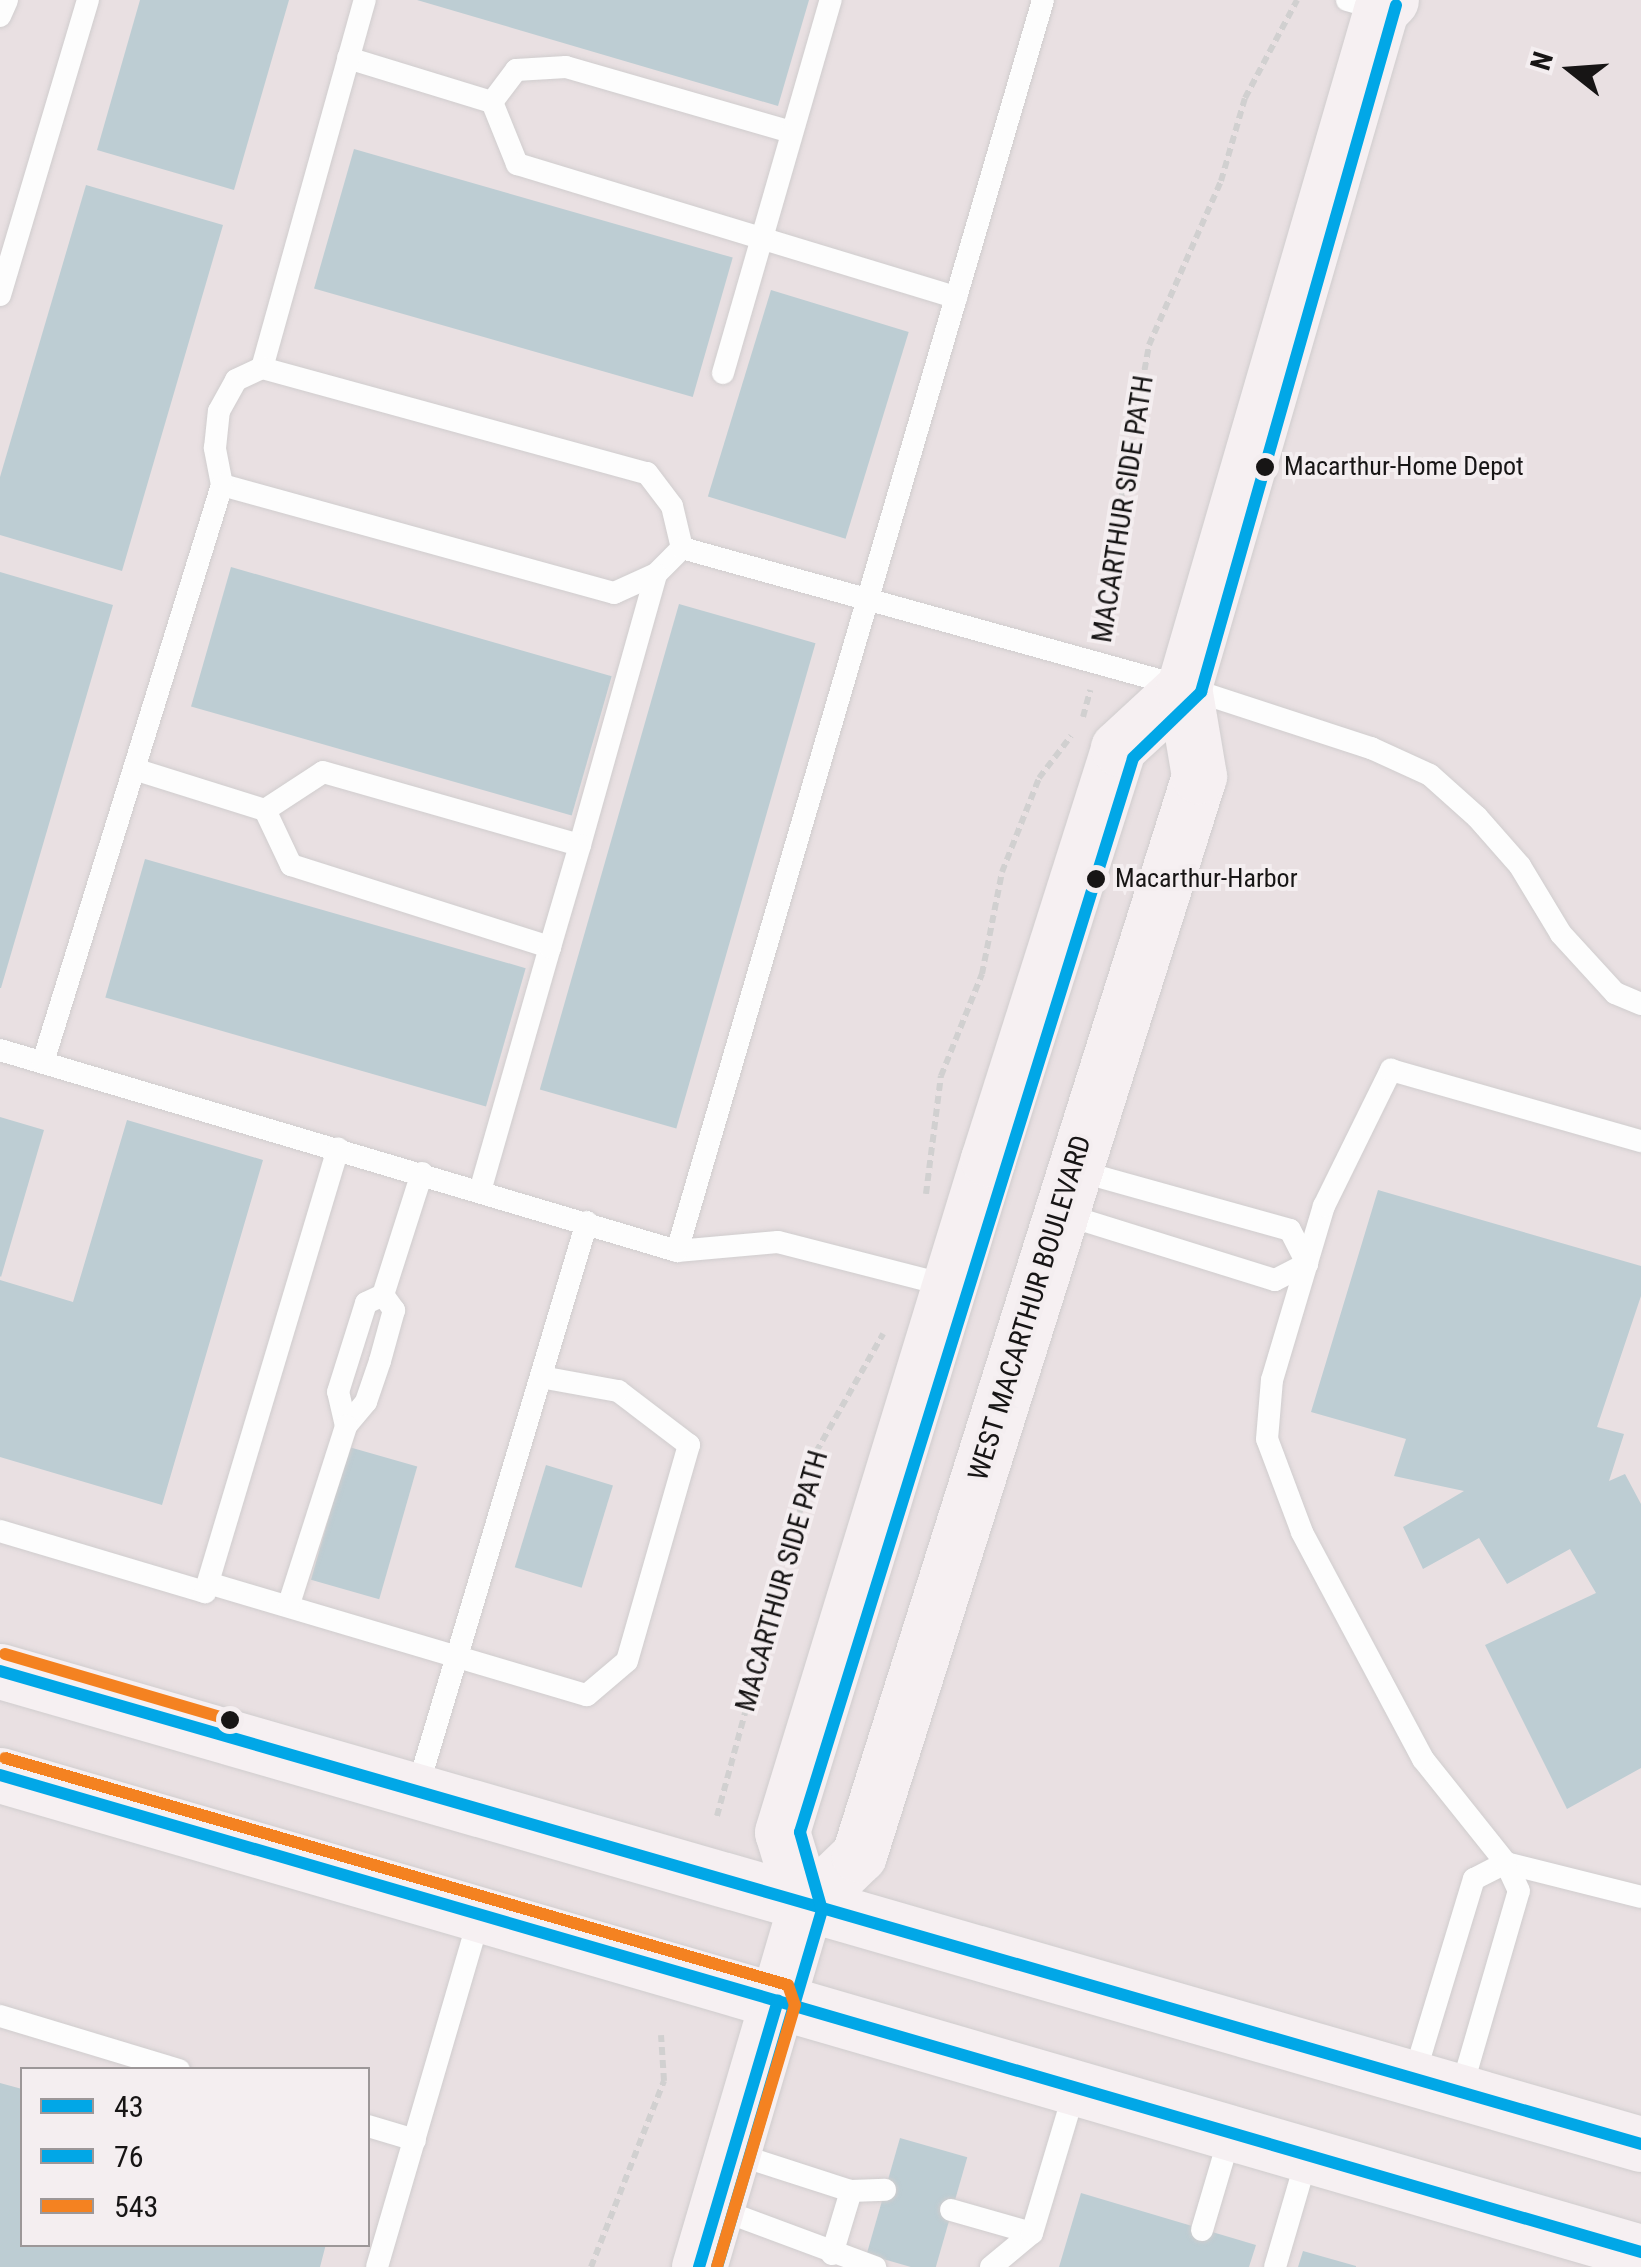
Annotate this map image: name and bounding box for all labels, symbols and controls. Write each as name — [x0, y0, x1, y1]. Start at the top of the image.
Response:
north arrow — [1521, 20, 1621, 120]
text: N — [1524, 48, 1560, 74]
street label: MACARTHUR SIDE PATH — [1085, 373, 1161, 645]
place label: Macarthur-Home Depot — [1284, 451, 1524, 483]
marker: Macarthur-Home Depot — [1255, 457, 1275, 477]
place label: Macarthur-Harbor — [1115, 863, 1298, 895]
marker: Macarthur-Harbor — [1086, 869, 1106, 889]
street label: WEST MACARTHUR BOULEVARD — [961, 1131, 1099, 1485]
street label: MACARTHUR SIDE PATH — [729, 1447, 835, 1715]
unlabelled marker — [220, 1710, 240, 1730]
legend — [20, 2067, 370, 2247]
text: 43 — [114, 2089, 144, 2124]
text: 76 — [114, 2139, 144, 2174]
text: 543 — [114, 2189, 158, 2224]

